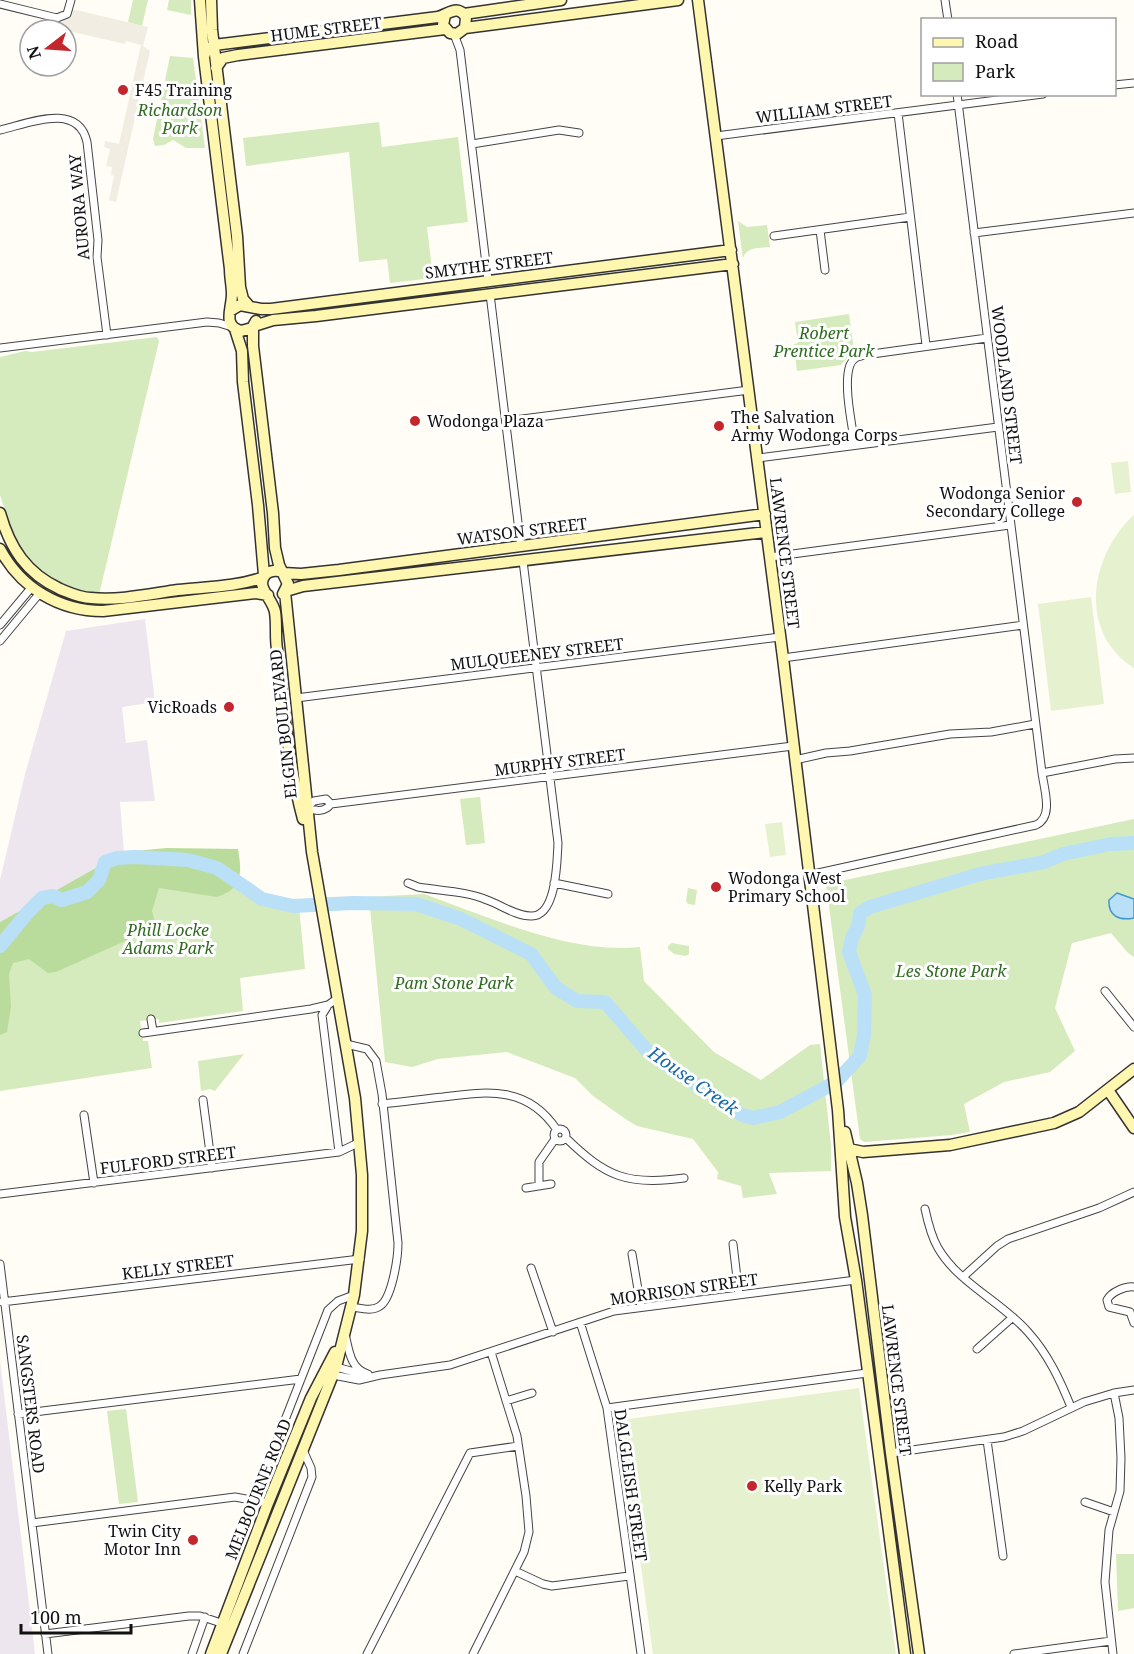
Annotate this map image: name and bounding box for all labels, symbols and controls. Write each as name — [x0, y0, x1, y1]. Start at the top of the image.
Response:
street label: HUME STREET — [269, 11, 383, 47]
north arrow — [18, 18, 78, 78]
legend — [921, 18, 1116, 96]
text: Road — [975, 29, 1018, 53]
text: N — [21, 43, 46, 62]
text: Park — [975, 59, 1015, 83]
place label: F45 Training — [135, 79, 232, 101]
marker: F45 Training — [116, 83, 130, 97]
street label: WILLIAM STREET — [755, 90, 894, 128]
park label: Richardson Park — [137, 99, 223, 139]
street label: AURORA WAY — [63, 152, 95, 261]
street label: SMYTHE STREET — [424, 246, 554, 284]
street label: WOODLAND STREET — [986, 305, 1028, 466]
park label: Robert Prentice Park — [773, 322, 875, 362]
place label: The Salvation Army Wodonga Corps — [731, 406, 898, 446]
place label: Wodonga Plaza — [427, 410, 544, 432]
marker: Wodonga Plaza — [408, 414, 422, 428]
marker: The Salvation Army Wodonga Corps — [712, 419, 726, 433]
street label: LAWRENCE STREET — [765, 476, 805, 630]
place label: Wodonga Senior Secondary College — [926, 482, 1065, 522]
marker: Wodonga Senior Secondary College — [1070, 495, 1084, 509]
street label: WATSON STREET — [456, 512, 589, 550]
street label: MULQUEENEY STREET — [449, 632, 625, 676]
street label: ELGIN BOULEVARD — [264, 648, 302, 800]
place label: VicRoads — [147, 696, 217, 718]
marker: VicRoads — [222, 700, 236, 714]
street label: MURPHY STREET — [493, 743, 627, 781]
place label: Wodonga West Primary School — [728, 867, 845, 907]
marker: Wodonga West Primary School — [709, 880, 723, 894]
park label: Phill Locke Adams Park — [121, 919, 214, 959]
park label: Les Stone Park — [895, 960, 1007, 982]
park label: Pam Stone Park — [394, 972, 514, 994]
water label: House Creek — [643, 1040, 744, 1120]
street label: FULFORD STREET — [99, 1141, 237, 1179]
street label: KELLY STREET — [121, 1249, 235, 1285]
street label: MORRISON STREET — [609, 1268, 760, 1310]
street label: LAWRENCE STREET — [877, 1303, 917, 1457]
street label: SANGSTERS ROAD — [12, 1333, 50, 1475]
street label: DALGLEISH STREET — [609, 1407, 653, 1563]
street label: MELBOURNE ROAD — [220, 1415, 296, 1563]
place label: Kelly Park — [764, 1475, 843, 1497]
marker: Kelly Park — [745, 1479, 759, 1493]
place label: Twin City Motor Inn — [104, 1520, 182, 1560]
marker: Twin City Motor Inn — [186, 1533, 200, 1547]
scale bar — [21, 1597, 130, 1635]
text: 100 m — [30, 1605, 82, 1629]

